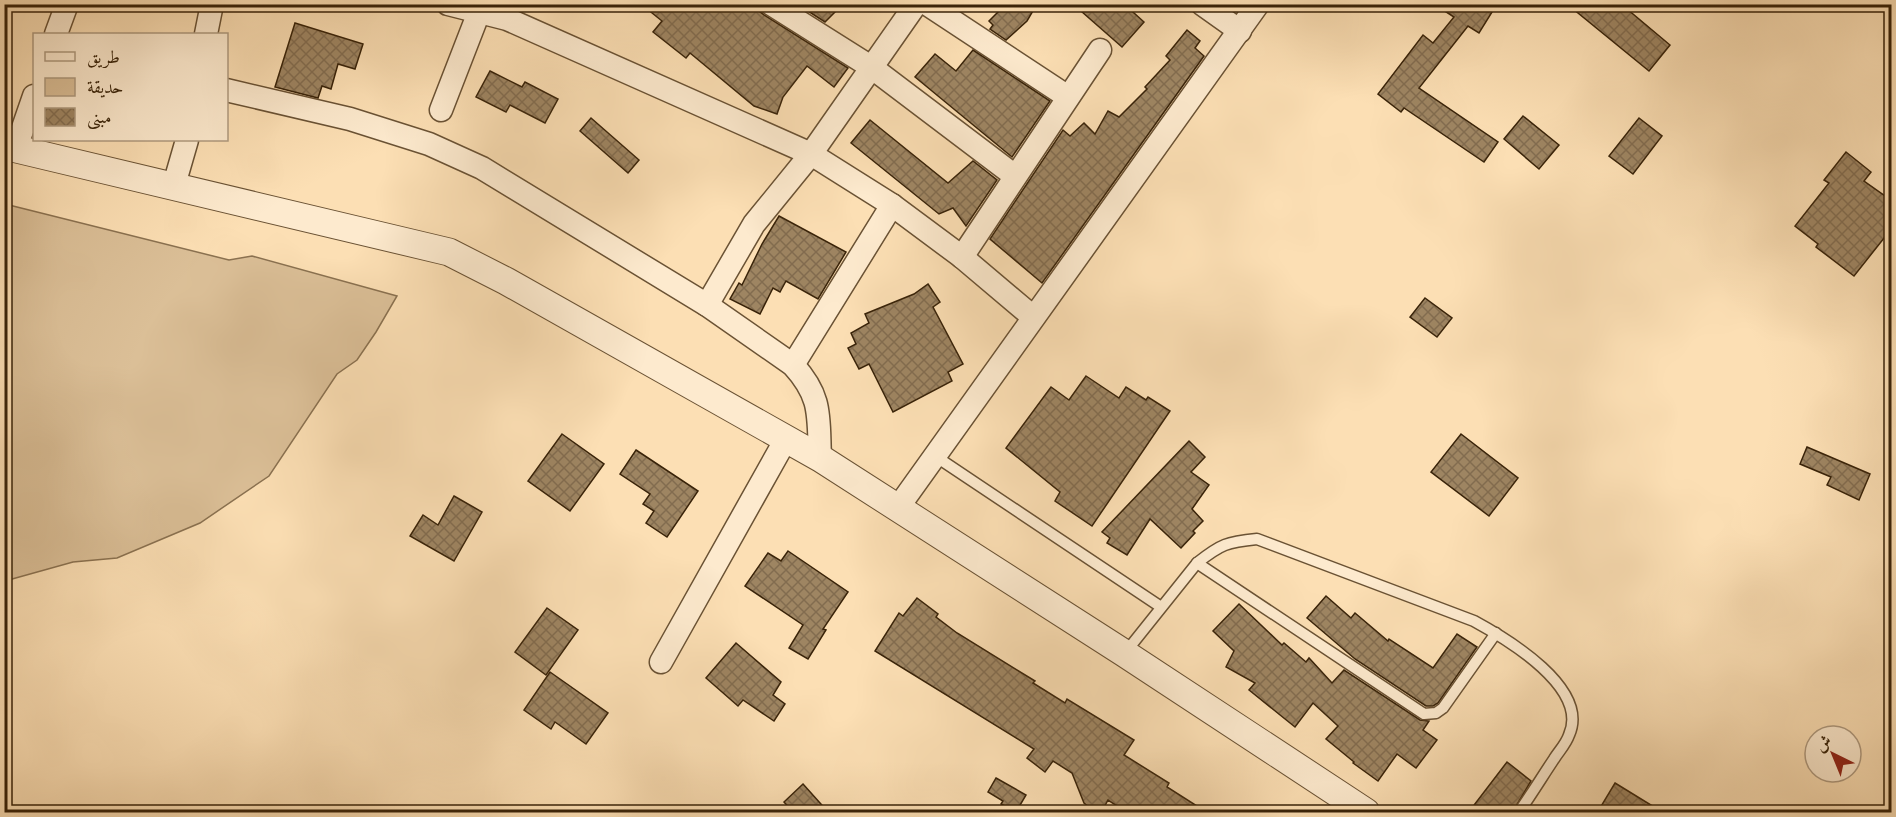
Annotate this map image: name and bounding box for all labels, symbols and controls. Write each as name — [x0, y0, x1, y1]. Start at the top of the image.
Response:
legend — [33, 33, 228, 141]
text: طريق — [87, 45, 120, 69]
text: حديقة — [87, 75, 123, 99]
text: مبنى — [87, 105, 112, 130]
north arrow — [1803, 724, 1863, 784]
text: ش — [1810, 730, 1837, 757]

